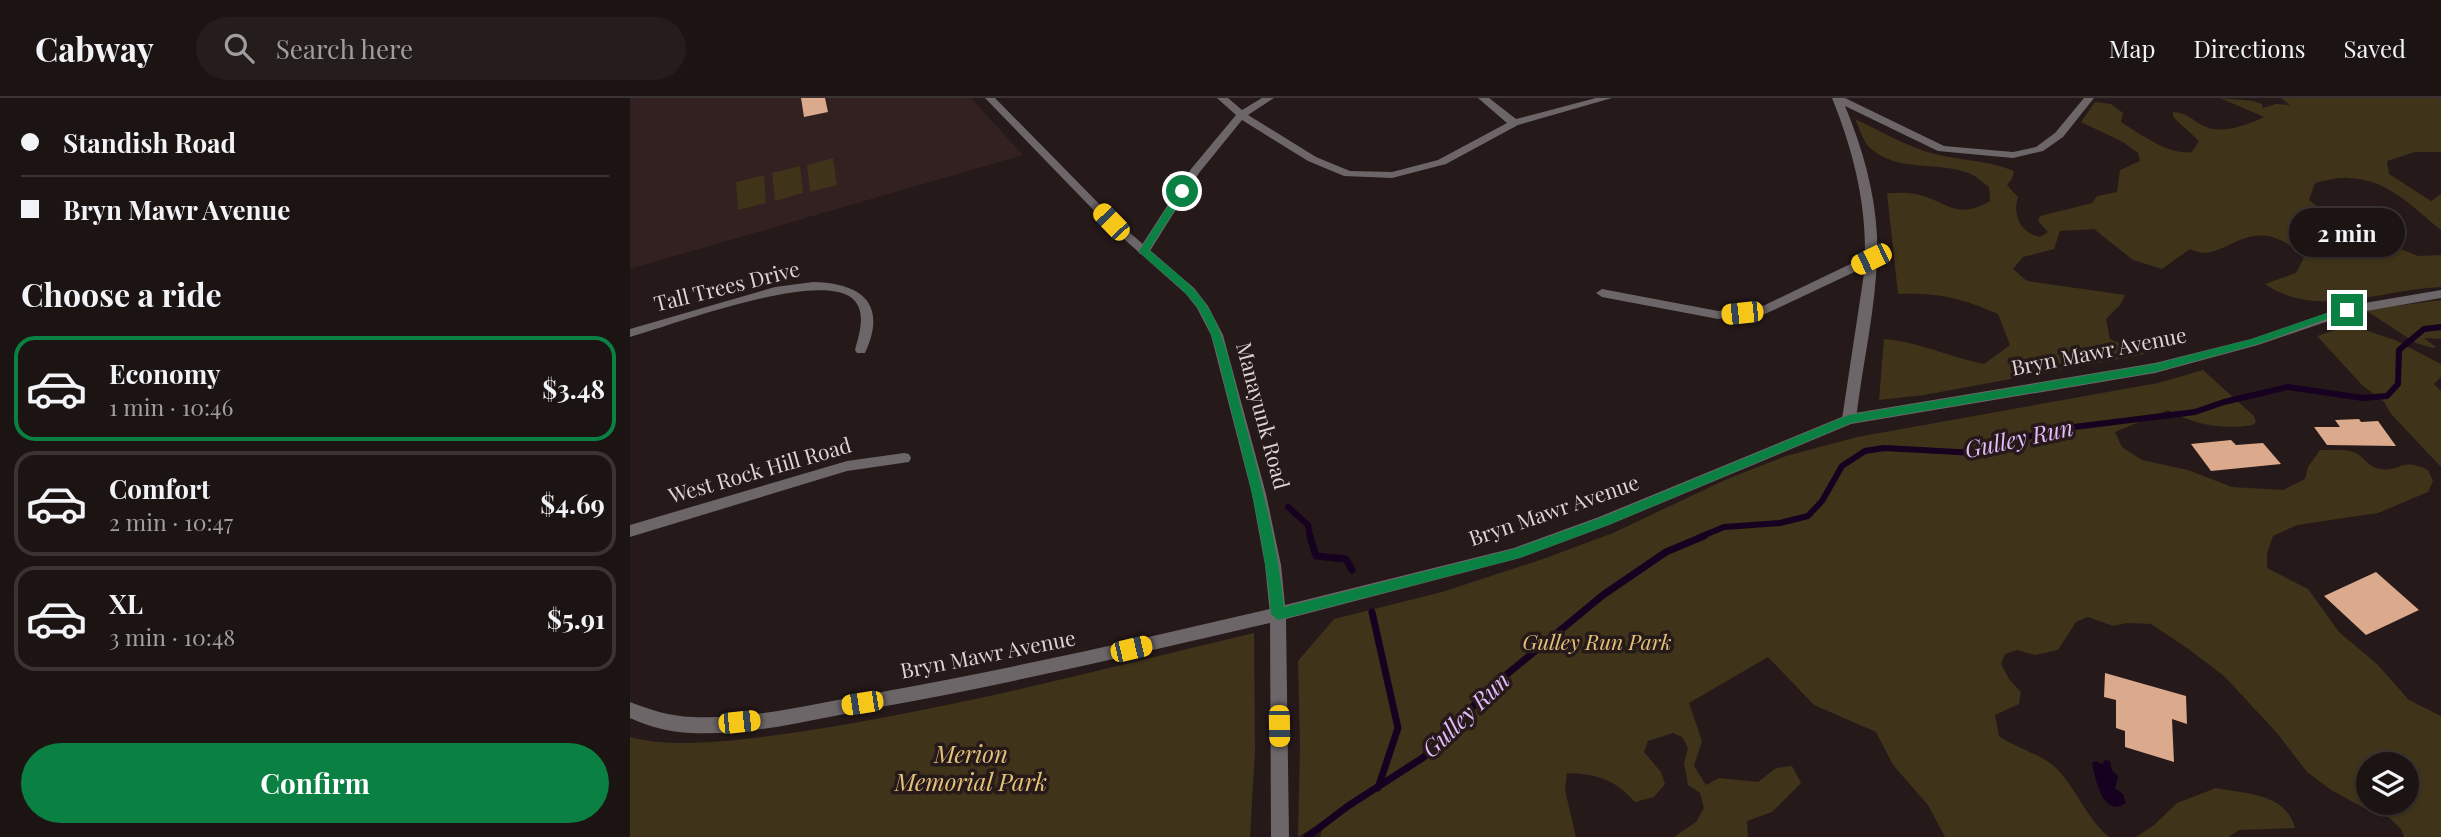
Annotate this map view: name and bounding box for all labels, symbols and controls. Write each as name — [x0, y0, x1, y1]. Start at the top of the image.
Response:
search box — [196, 17, 686, 80]
text: Cabway — [35, 26, 154, 70]
icon: search — [220, 29, 258, 67]
text: Search here — [276, 31, 413, 66]
text: Map — [2109, 32, 2155, 64]
text: Directions — [2193, 32, 2306, 64]
text: Saved — [2344, 32, 2406, 64]
text: Standish Road — [63, 125, 236, 160]
route start — [1166, 175, 1198, 207]
text: Bryn Mawr Avenue — [63, 192, 290, 227]
car — [1089, 200, 1134, 244]
callout: 2 min — [2289, 208, 2405, 258]
text: 2 min — [2317, 217, 2377, 248]
car — [1848, 240, 1895, 278]
street label: Tall Trees Drive — [651, 253, 802, 317]
text: Choose a ride — [21, 272, 222, 315]
route end — [2331, 294, 2363, 326]
car — [1721, 300, 1764, 326]
street label: Bryn Mawr Avenue — [2009, 319, 2189, 381]
street label: Manayunk Road — [1231, 339, 1297, 492]
text: Economy — [109, 356, 220, 391]
icon: car — [25, 357, 88, 420]
text: $3.48 — [542, 371, 605, 406]
text: 1 min · 10:46 — [109, 391, 233, 422]
water label: Gulley Run — [1961, 411, 2076, 464]
street label: West Rock Hill Road — [664, 430, 854, 509]
street label: Bryn Mawr Avenue — [1465, 467, 1642, 551]
text: Comfort — [109, 471, 210, 506]
icon: car — [25, 472, 88, 535]
text: $4.69 — [540, 486, 605, 521]
text: 2 min · 10:47 — [109, 506, 233, 537]
text: XL — [109, 586, 143, 621]
icon: car — [25, 587, 88, 650]
text: $5.91 — [547, 601, 605, 636]
text: 3 min · 10:48 — [109, 621, 235, 652]
street label: Bryn Mawr Avenue — [898, 622, 1078, 684]
park label: Gulley Run Park — [1522, 627, 1672, 655]
car — [1109, 634, 1154, 664]
water label: Gulley Run — [1414, 664, 1515, 763]
car — [840, 689, 885, 717]
car — [1269, 705, 1290, 747]
car — [718, 709, 761, 735]
park label: Merion Memorial Park — [894, 737, 1047, 797]
button: Confirm — [21, 743, 609, 823]
map controls — [2356, 752, 2419, 815]
button: layers — [2356, 752, 2419, 815]

